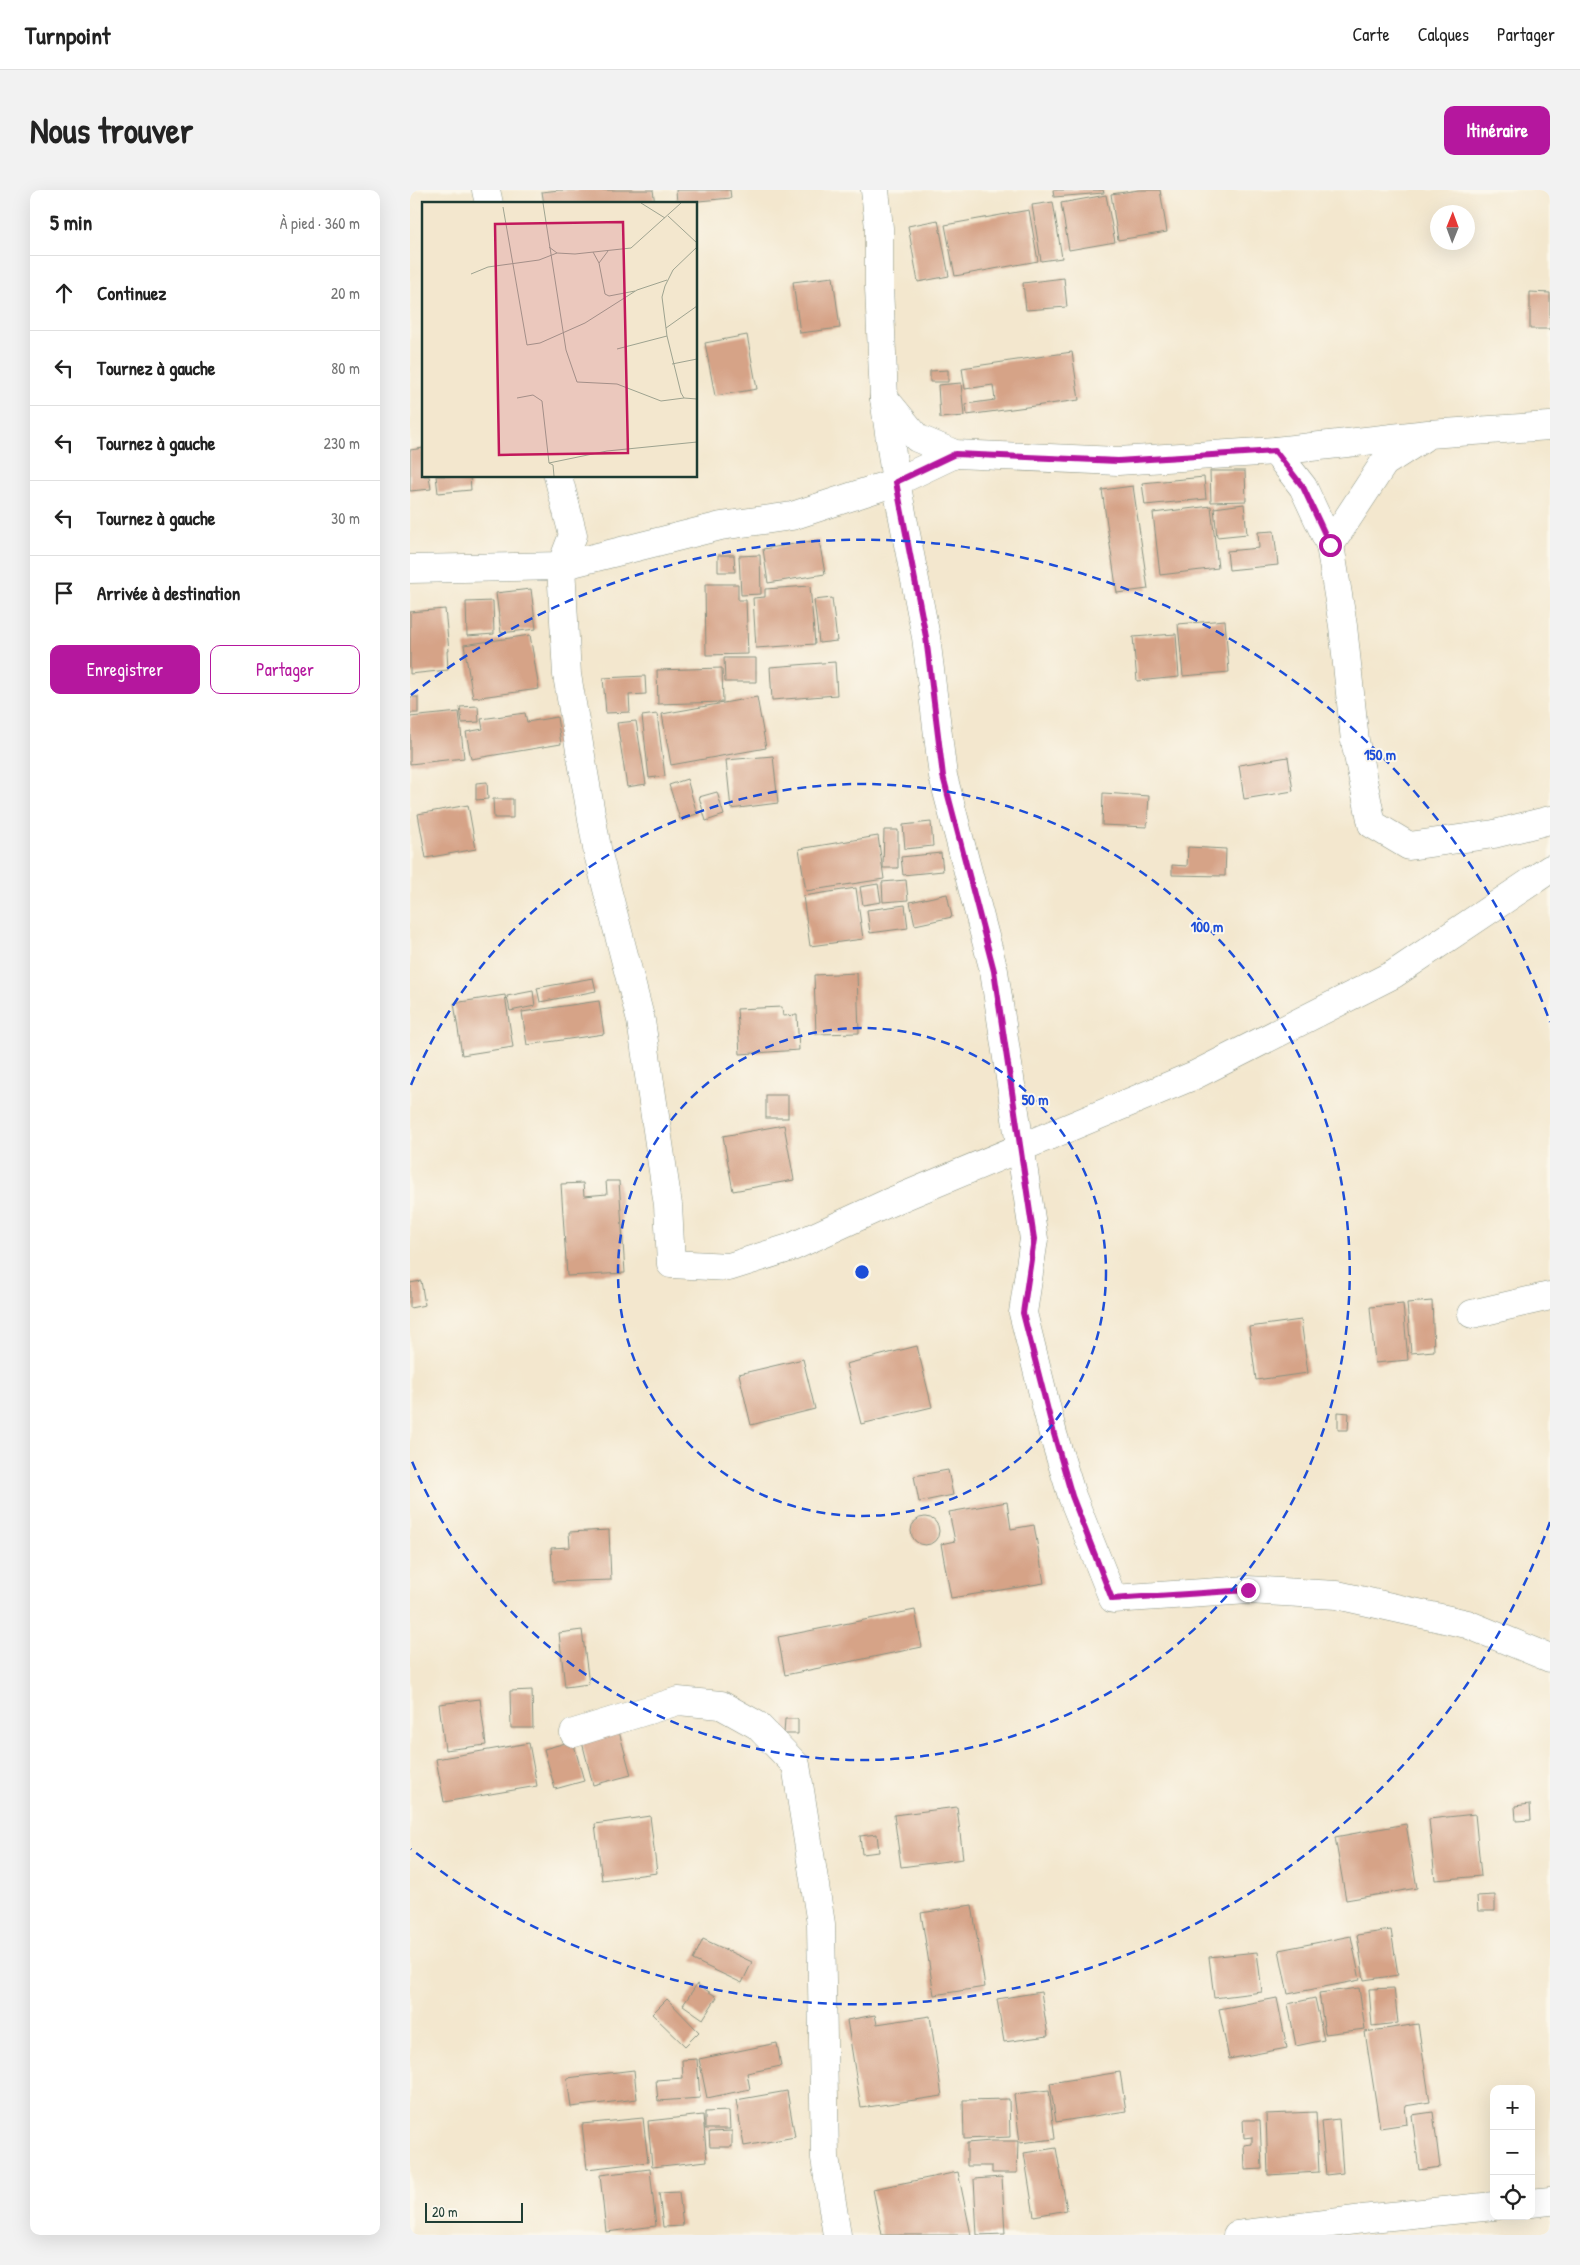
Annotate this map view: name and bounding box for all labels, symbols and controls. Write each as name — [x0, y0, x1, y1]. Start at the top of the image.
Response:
text: Turnpoint — [25, 19, 110, 51]
text: Carte — [1352, 22, 1390, 47]
text: Calques — [1418, 22, 1469, 47]
text: Partager — [1497, 22, 1555, 47]
button: Itinéraire — [1444, 106, 1550, 155]
text: Nous trouver — [30, 107, 193, 154]
inset map — [422, 202, 698, 478]
north arrow — [1430, 205, 1475, 250]
text: 5 min — [50, 208, 92, 237]
text: À pied · 360 m — [280, 212, 360, 234]
icon: ahead — [50, 279, 78, 307]
text: Continuez — [97, 280, 166, 306]
text: 20 m — [331, 282, 360, 304]
icon: left — [50, 354, 78, 382]
text: Tournez à gauche — [97, 355, 215, 381]
text: 80 m — [331, 357, 360, 379]
icon: left — [50, 429, 78, 457]
text: Tournez à gauche — [97, 430, 215, 456]
text: 230 m — [324, 432, 360, 454]
icon: left — [50, 504, 78, 532]
text: Tournez à gauche — [97, 505, 215, 531]
text: 30 m — [331, 507, 360, 529]
route start — [1319, 534, 1342, 557]
icon: arrive — [50, 579, 78, 607]
text: Arrivée à destination — [97, 580, 240, 606]
button: Enregistrer — [50, 645, 200, 694]
button: Partager — [210, 645, 360, 694]
text: 150 m — [1364, 744, 1396, 765]
text: 100 m — [1191, 916, 1223, 937]
text: 50 m — [1022, 1089, 1048, 1110]
centre of rings — [853, 1263, 871, 1281]
route end — [1237, 1579, 1260, 1602]
map controls — [1490, 2085, 1535, 2220]
button: + — [1490, 2085, 1535, 2130]
button: − — [1490, 2130, 1535, 2175]
button: locate — [1490, 2175, 1535, 2220]
scale bar — [425, 2200, 522, 2223]
text: 20 m — [432, 2202, 458, 2221]

